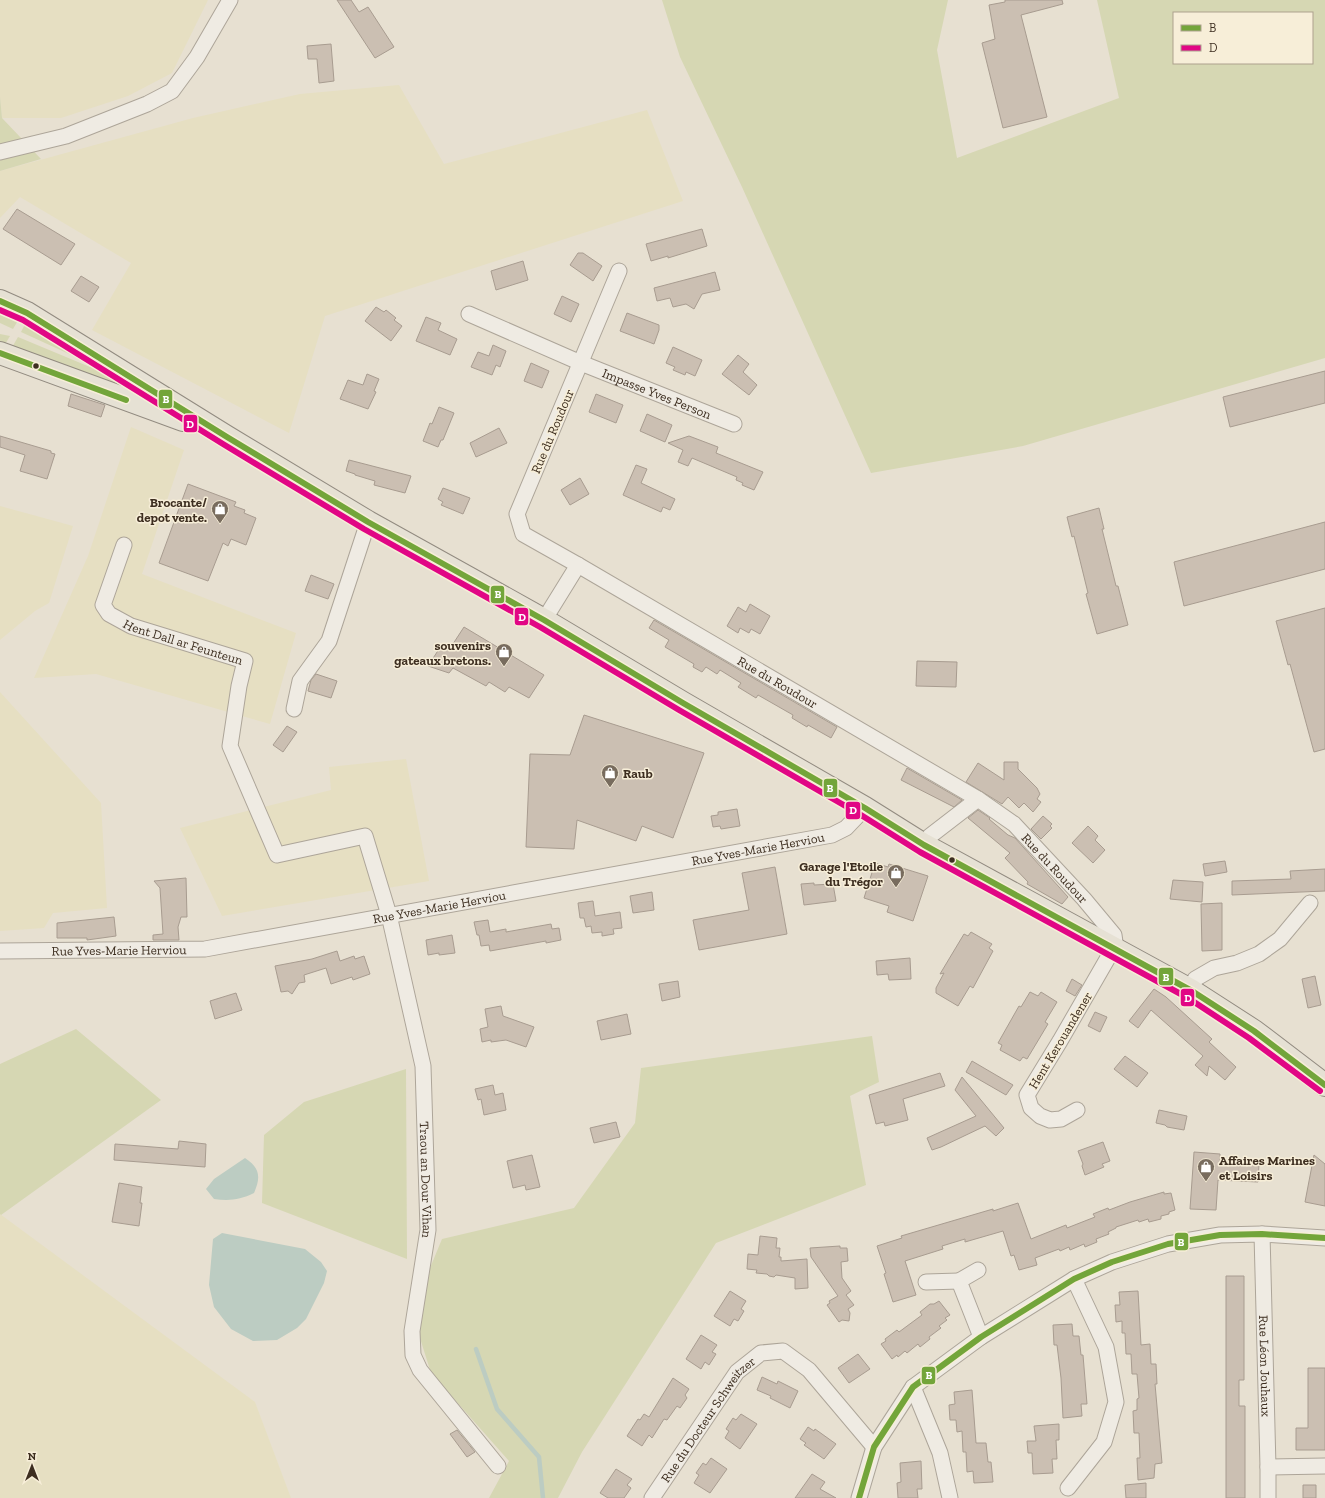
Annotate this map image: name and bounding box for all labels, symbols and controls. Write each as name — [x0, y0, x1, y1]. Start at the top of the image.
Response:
legend — [1173, 12, 1313, 64]
text: B — [1209, 21, 1216, 35]
text: D — [1209, 41, 1217, 55]
unlabelled marker — [31, 361, 41, 371]
street label: Impasse Yves Person — [600, 365, 714, 422]
street label: Rue du Roudour — [528, 387, 577, 476]
line badge: B — [158, 389, 173, 409]
text: B — [163, 393, 170, 406]
line badge: D — [183, 414, 198, 433]
text: D — [186, 418, 194, 431]
place label: Brocante/ depot vente. — [137, 495, 207, 525]
shop icon: Brocante/ depot vente. — [210, 499, 230, 524]
line badge: B — [490, 585, 505, 604]
text: B — [495, 588, 502, 601]
line badge: D — [514, 607, 529, 626]
text: D — [518, 611, 526, 624]
street label: Hent Dall ar Feunteun — [121, 616, 245, 668]
place label: souvenirs gateaux bretons. — [394, 638, 491, 668]
shop icon: souvenirs gateaux bretons. — [494, 642, 514, 667]
street label: Rue du Roudour — [735, 653, 820, 712]
shop icon: Raub — [600, 763, 620, 788]
place label: Raub — [623, 766, 653, 781]
line badge: B — [823, 778, 838, 798]
text: B — [827, 782, 834, 795]
line badge: D — [845, 801, 861, 820]
text: D — [849, 804, 857, 817]
street label: Rue Yves-Marie Herviou — [690, 829, 826, 868]
street label: Rue du Roudour — [1018, 830, 1091, 906]
unlabelled marker — [947, 855, 957, 865]
place label: Garage l'Etoile du Trégor — [799, 859, 884, 889]
shop icon: Garage l'Etoile du Trégor — [886, 863, 906, 888]
street label: Rue Yves-Marie Herviou — [372, 887, 508, 926]
street label: Rue Yves-Marie Herviou — [51, 942, 187, 958]
line badge: B — [1158, 967, 1174, 986]
text: B — [1163, 971, 1170, 984]
line badge: D — [1180, 988, 1195, 1007]
street label: Hent Kerouandener — [1026, 989, 1095, 1091]
text: D — [1184, 992, 1192, 1005]
street label: Traou an Dour Vihan — [417, 1121, 435, 1240]
place label: Affaires Marines et Loisirs — [1219, 1153, 1315, 1183]
shop icon: Affaires Marines et Loisirs — [1196, 1157, 1216, 1182]
line badge: B — [1174, 1232, 1189, 1251]
text: B — [1178, 1236, 1185, 1249]
street label: Rue Léon Jouhaux — [1256, 1315, 1274, 1417]
street label: Rue du Docteur Schweitzer — [658, 1353, 759, 1485]
line badge: B — [921, 1366, 936, 1385]
text: B — [926, 1369, 933, 1382]
north arrow — [12, 1446, 52, 1486]
text: N — [28, 1450, 37, 1463]

